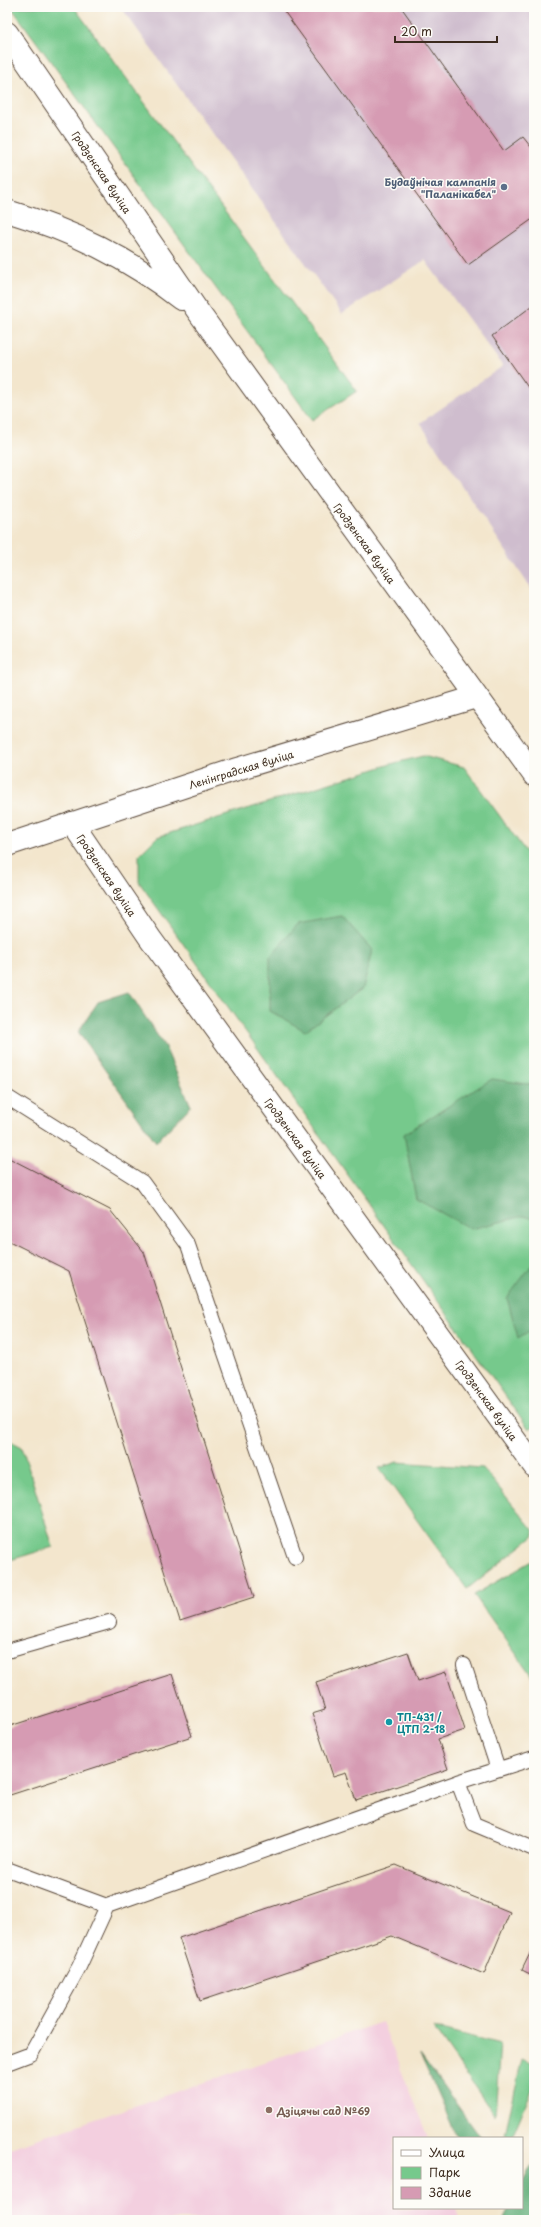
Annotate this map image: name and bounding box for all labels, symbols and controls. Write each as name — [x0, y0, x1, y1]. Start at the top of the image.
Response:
scale bar — [395, 18, 497, 44]
text: 20 m — [401, 22, 432, 40]
street label: Гродзенская вуліца — [68, 128, 136, 217]
place label: Будаўнічая кампанія "Паланікабел" — [384, 174, 496, 201]
marker: Будаўнічая кампанія "Паланікабел" — [499, 182, 509, 192]
street label: Гродзенская вуліца — [330, 500, 400, 588]
street label: Ленінградская вуліца — [187, 746, 296, 793]
street label: Гродзенская вуліца — [73, 831, 141, 920]
street label: Гродзенская вуліца — [261, 1095, 331, 1183]
street label: Гродзенская вуліца — [452, 1357, 522, 1445]
place label: ТП-431 / ЦТП 2-18 — [397, 1709, 445, 1736]
marker: ТП-431 / ЦТП 2-18 — [384, 1717, 394, 1727]
place label: Дзіцячы сад №69 — [276, 2103, 370, 2118]
marker: Дзіцячы сад №69 — [264, 2105, 274, 2115]
legend — [393, 2137, 523, 2209]
text: Улица — [429, 2143, 465, 2161]
text: Парк — [429, 2163, 461, 2181]
text: Здание — [429, 2183, 471, 2201]

